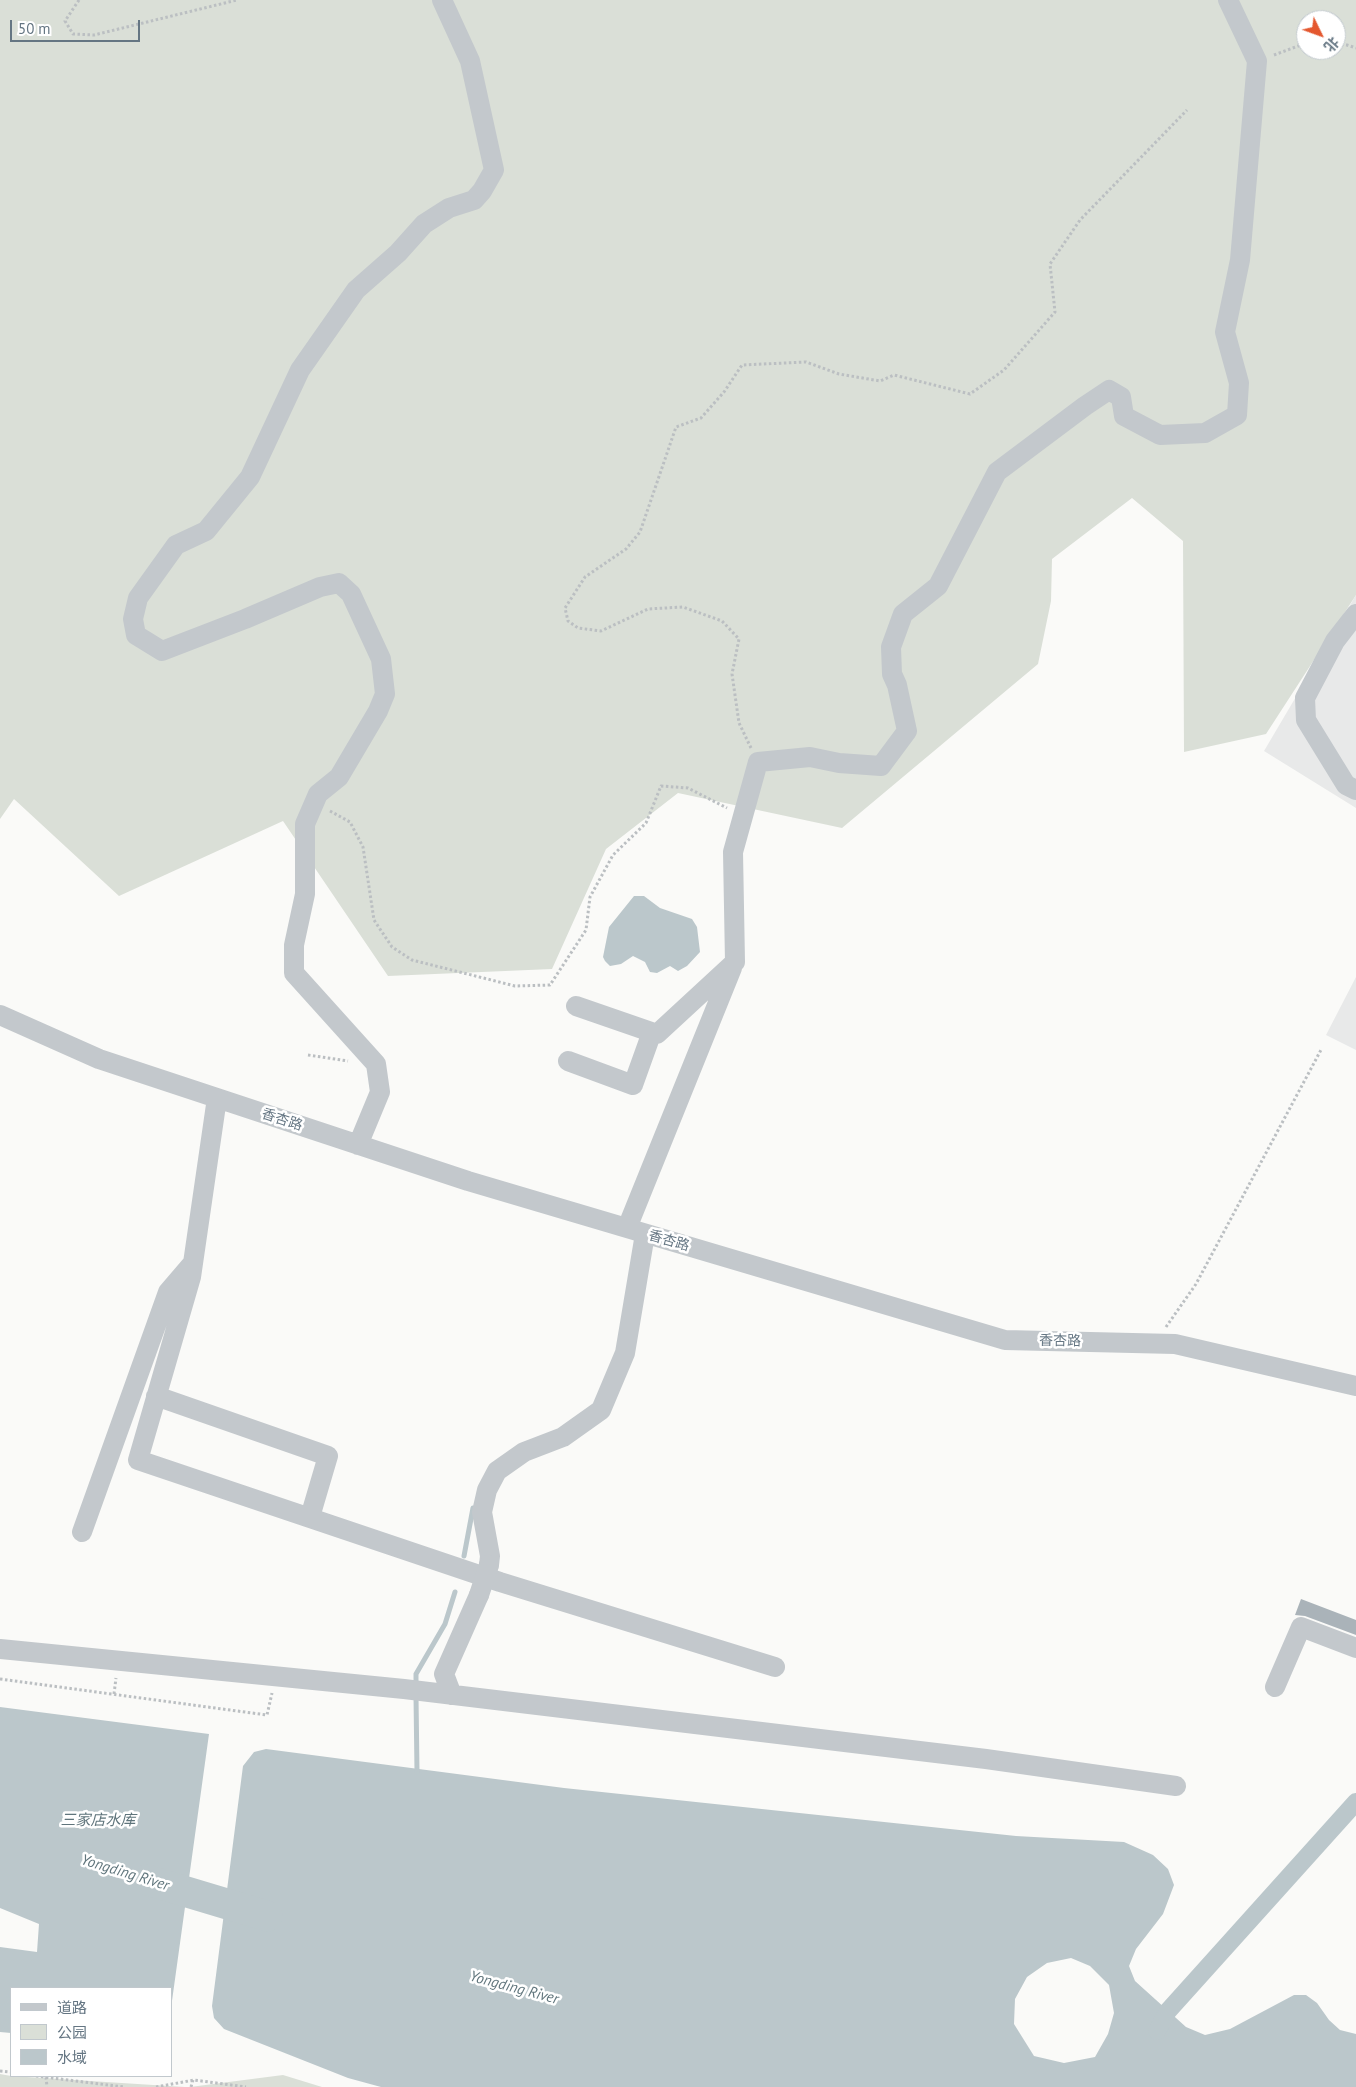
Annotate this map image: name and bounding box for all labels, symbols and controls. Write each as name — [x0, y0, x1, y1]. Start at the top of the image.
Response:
scale bar — [12, 10, 142, 42]
north arrow — [1296, 10, 1346, 60]
text: 50 m — [18, 19, 51, 38]
text: 北 — [1320, 33, 1343, 56]
street label: 香杏路 — [259, 1106, 305, 1134]
street label: 香杏路 — [646, 1227, 692, 1255]
street label: 香杏路 — [1039, 1332, 1081, 1350]
water label: 三家店水库 — [61, 1812, 135, 1830]
water label: Yongding River — [79, 1851, 171, 1895]
water label: Yongding River — [468, 1968, 560, 2008]
legend — [10, 1987, 172, 2077]
text: 道路 — [57, 1998, 87, 2017]
text: 公园 — [57, 2023, 87, 2042]
text: 水域 — [57, 2048, 87, 2067]

